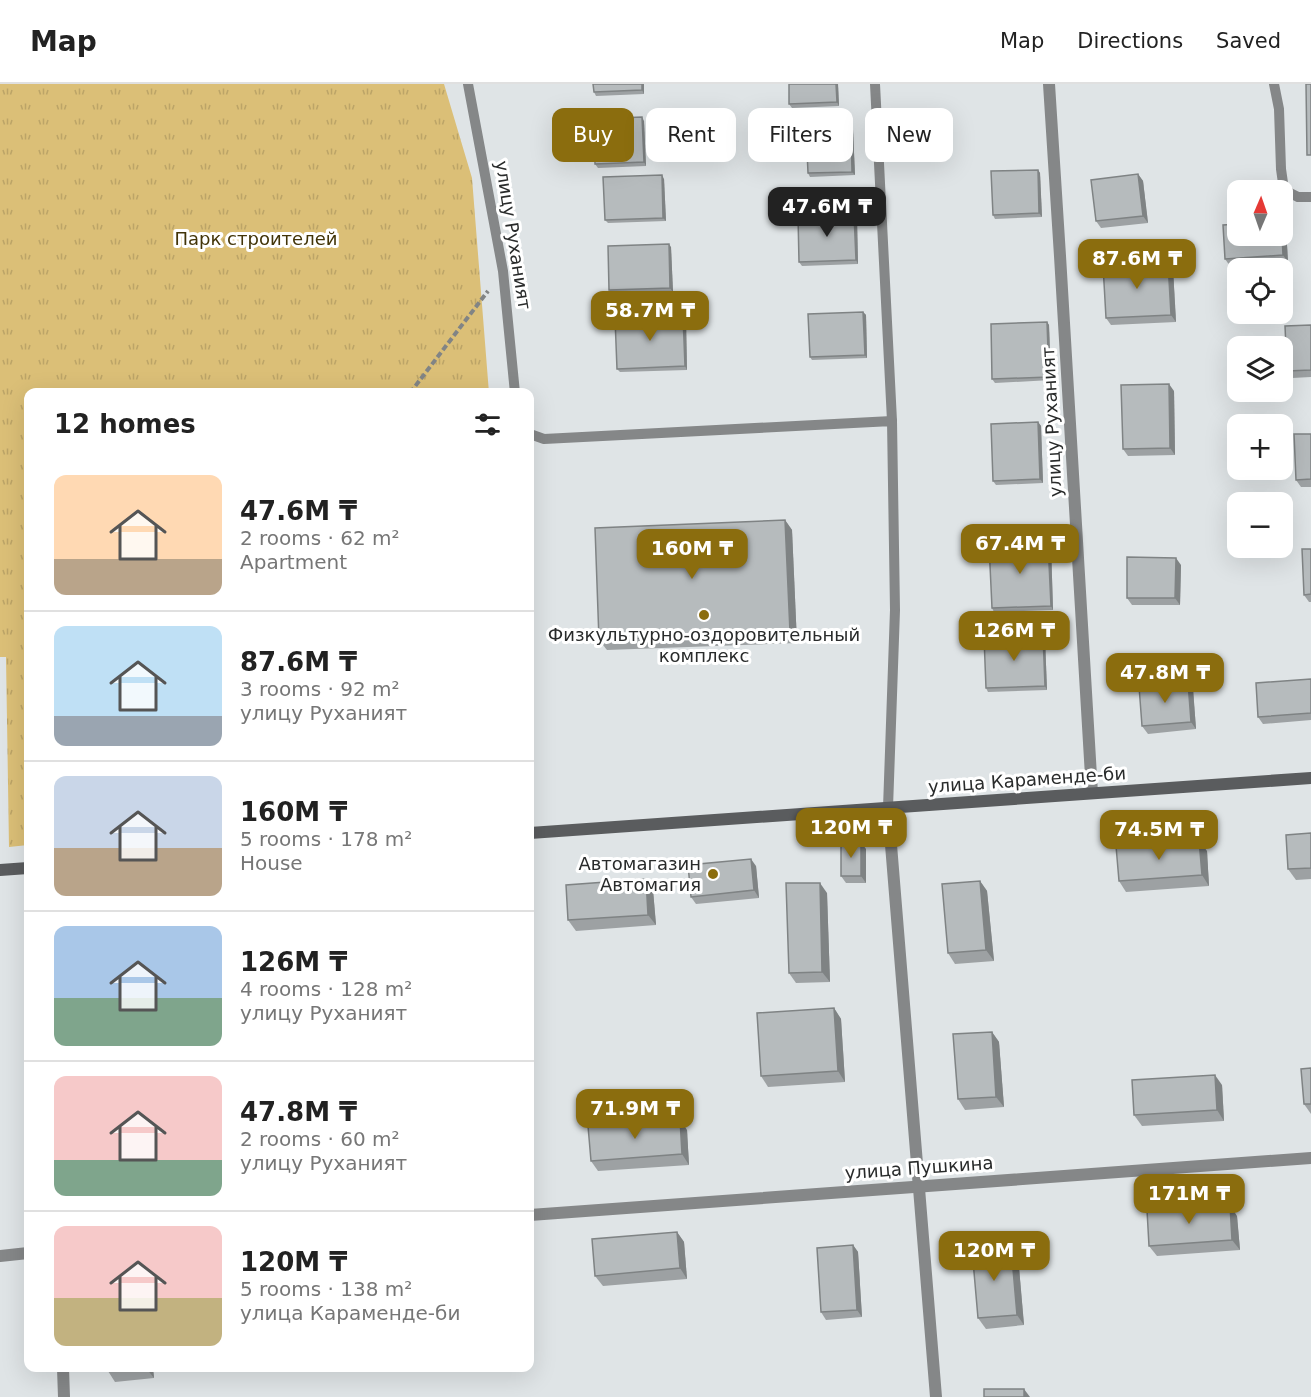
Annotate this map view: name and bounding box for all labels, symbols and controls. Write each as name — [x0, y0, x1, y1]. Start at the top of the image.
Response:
text: Map — [30, 25, 97, 58]
text: Map — [1000, 29, 1044, 53]
text: Directions — [1077, 29, 1183, 53]
text: Saved — [1216, 29, 1281, 53]
chip: Buy — [552, 108, 634, 162]
chip: Rent — [646, 108, 736, 162]
chip: Filters — [748, 108, 853, 162]
chip: New — [865, 108, 953, 162]
street label: улицу Руханият — [491, 159, 536, 311]
north arrow — [1227, 180, 1293, 246]
map controls — [1227, 180, 1293, 558]
pin: 47.6M ₸ — [772, 187, 882, 238]
text: 47.6M ₸ — [782, 194, 872, 218]
park label: Парк строителей — [175, 228, 337, 249]
pin: 87.6M ₸ — [1082, 239, 1192, 290]
text: 87.6M ₸ — [1092, 246, 1182, 270]
button: locate — [1227, 258, 1293, 324]
pin: 58.7M ₸ — [595, 291, 705, 342]
text: 58.7M ₸ — [605, 298, 695, 322]
button: layers — [1227, 336, 1293, 402]
street label: улицу Руханият — [1037, 346, 1066, 498]
icon: filters — [471, 408, 504, 441]
text: 12 homes — [54, 409, 196, 439]
button: + — [1227, 414, 1293, 480]
button: − — [1227, 492, 1293, 558]
text: 47.6M ₸ — [240, 496, 357, 526]
icon: home — [102, 499, 174, 571]
pin: 67.4M ₸ — [965, 524, 1075, 575]
text: 2 rooms · 62 m² — [240, 526, 400, 550]
pin: 160M ₸ — [643, 529, 741, 580]
text: 67.4M ₸ — [975, 531, 1065, 555]
text: 160M ₸ — [651, 536, 733, 560]
text: Apartment — [240, 550, 347, 574]
marker: Физкультурно-оздоровительный комплекс — [697, 608, 711, 622]
pin: 126M ₸ — [965, 611, 1063, 662]
text: 126M ₸ — [973, 618, 1055, 642]
place label: Физкультурно-оздоровительный комплекс — [548, 624, 860, 666]
text: 87.6M ₸ — [240, 647, 357, 677]
icon: home — [102, 650, 174, 722]
pin: 47.8M ₸ — [1110, 653, 1220, 704]
text: 47.8M ₸ — [1120, 660, 1210, 684]
text: 3 rooms · 92 m² — [240, 677, 400, 701]
text: улицу Руханият — [240, 701, 407, 725]
street label: улица Караменде-би — [927, 762, 1127, 797]
text: 160M ₸ — [240, 797, 347, 827]
icon: home — [102, 800, 174, 872]
pin: 120M ₸ — [802, 808, 900, 859]
pin: 74.5M ₸ — [1104, 810, 1214, 861]
text: 120M ₸ — [810, 815, 892, 839]
text: 74.5M ₸ — [1114, 817, 1204, 841]
text: 5 rooms · 178 m² — [240, 827, 412, 851]
text: House — [240, 851, 303, 875]
place label: Автомагазин Автомагия — [578, 853, 701, 895]
marker: Автомагазин Автомагия — [706, 867, 720, 881]
text: 126M ₸ — [240, 947, 347, 977]
icon: home — [102, 950, 174, 1022]
text: 4 rooms · 128 m² — [240, 977, 412, 1001]
text: улицу Руханият — [240, 1001, 407, 1025]
pin: 71.9M ₸ — [580, 1089, 690, 1140]
text: 71.9M ₸ — [590, 1096, 680, 1120]
text: 47.8M ₸ — [240, 1097, 357, 1127]
icon: home — [102, 1100, 174, 1172]
text: 2 rooms · 60 m² — [240, 1127, 400, 1151]
text: улицу Руханият — [240, 1151, 407, 1175]
street label: улица Пушкина — [844, 1152, 994, 1183]
pin: 171M ₸ — [1140, 1174, 1238, 1225]
text: 171M ₸ — [1148, 1181, 1230, 1205]
pin: 120M ₸ — [945, 1231, 1043, 1282]
text: 120M ₸ — [953, 1238, 1035, 1262]
text: 120M ₸ — [240, 1247, 347, 1277]
icon: home — [102, 1250, 174, 1322]
text: 5 rooms · 138 m² — [240, 1277, 412, 1301]
text: улица Караменде-би — [240, 1301, 460, 1325]

